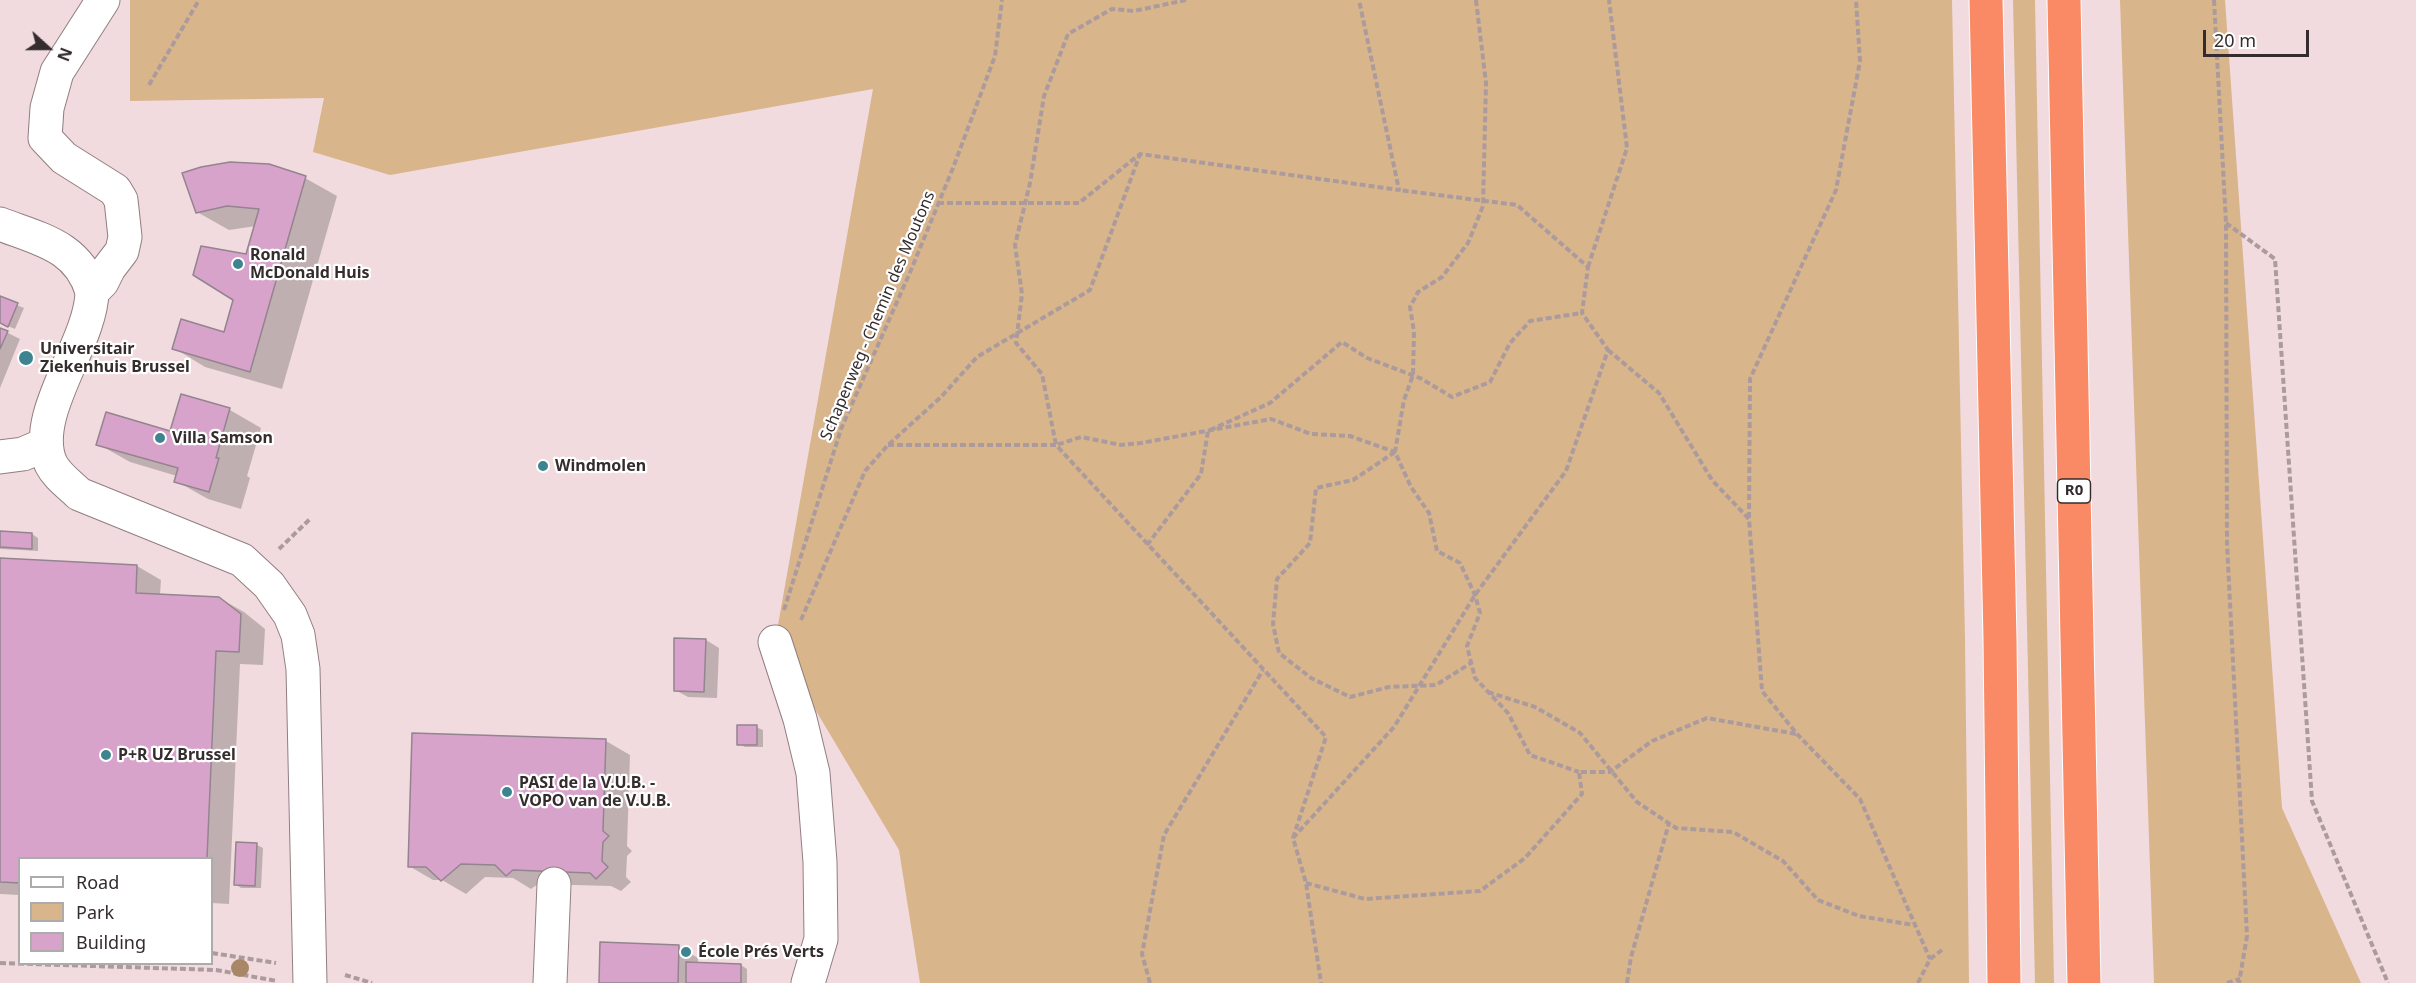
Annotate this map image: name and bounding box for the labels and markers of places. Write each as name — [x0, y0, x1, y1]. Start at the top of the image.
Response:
place label: Ronald McDonald Huis — [250, 245, 370, 283]
marker: Ronald McDonald Huis — [231, 257, 245, 271]
place label: Universitair Ziekenhuis Brussel — [40, 339, 190, 377]
marker: Universitair Ziekenhuis Brussel — [17, 349, 35, 367]
place label: Villa Samson — [172, 428, 273, 448]
marker: Villa Samson — [153, 431, 167, 445]
place label: Windmolen — [555, 456, 646, 476]
marker: Windmolen — [536, 459, 550, 473]
place label: P+R UZ Brussel — [118, 745, 236, 765]
marker: P+R UZ Brussel — [99, 748, 113, 762]
place label: PASI de la V.U.B. - VOPO van de V.U.B. — [519, 773, 671, 811]
marker: PASI de la V.U.B. - VOPO van de V.U.B. — [500, 785, 514, 799]
place label: École Prés Verts — [698, 942, 824, 962]
marker: École Prés Verts — [679, 945, 693, 959]

